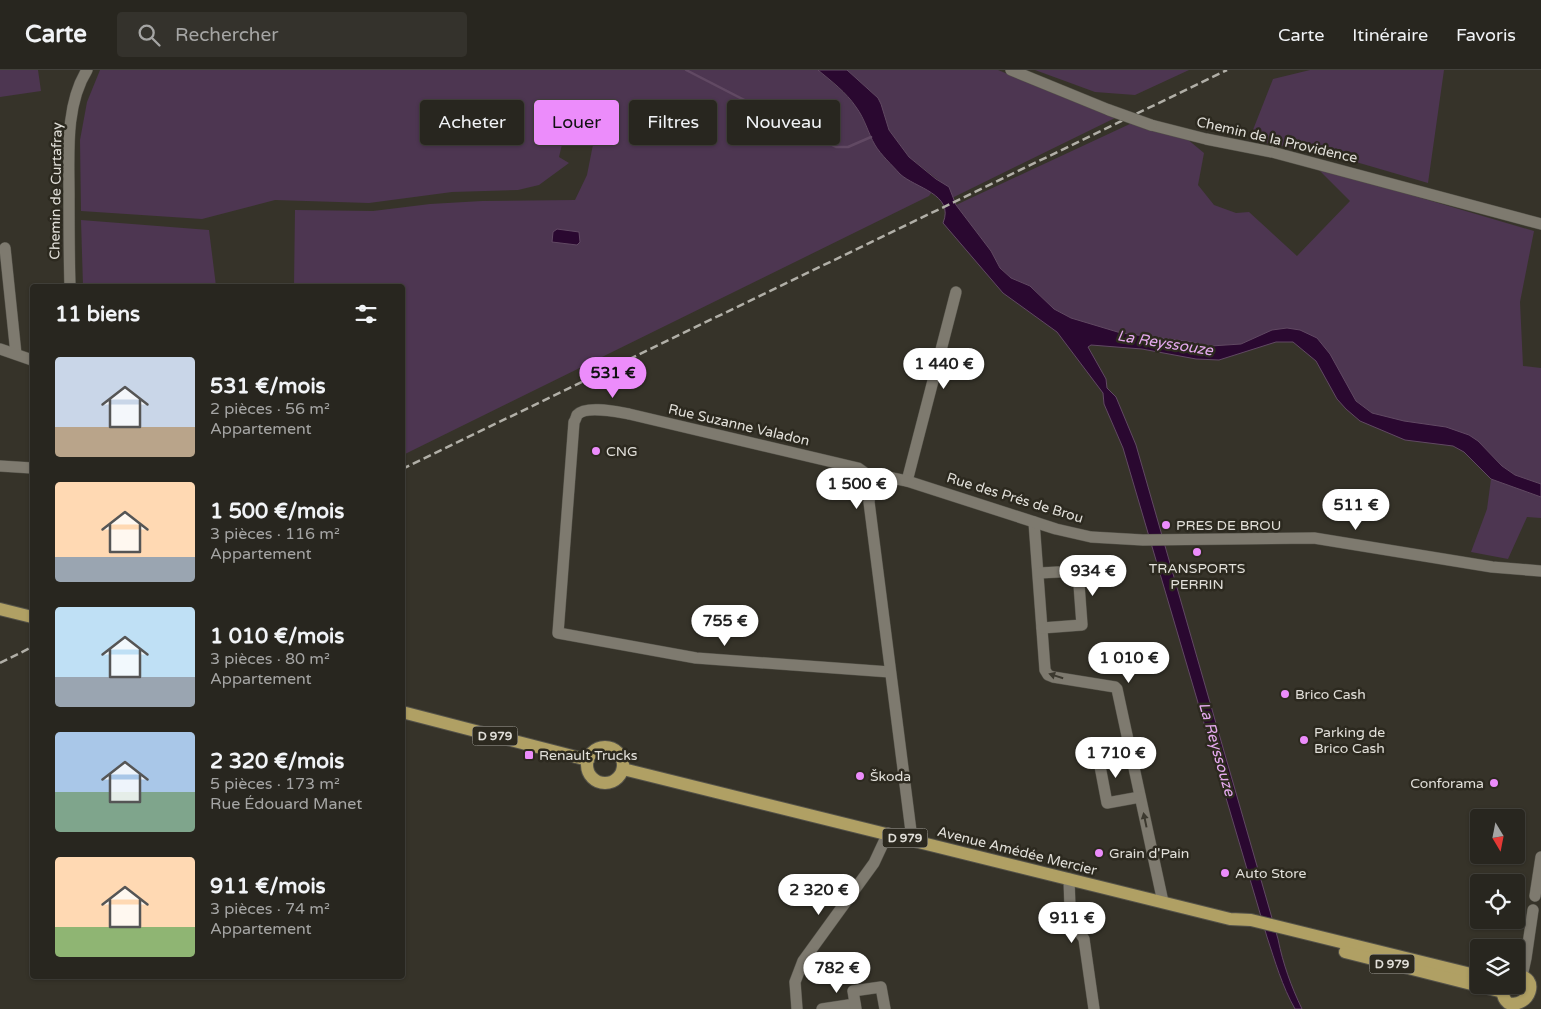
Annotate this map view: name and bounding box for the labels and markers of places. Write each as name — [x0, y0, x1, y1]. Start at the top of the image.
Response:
pin: 1 440 € — [898, 348, 990, 390]
pin: 531 € — [578, 356, 648, 399]
place label: CNG — [606, 443, 638, 460]
marker: CNG — [590, 445, 602, 457]
pin: 1 500 € — [811, 468, 903, 510]
pin: 511 € — [1321, 488, 1391, 531]
place label: PRES DE BROU — [1176, 517, 1281, 534]
marker: PRES DE BROU — [1160, 519, 1172, 531]
marker: TRANSPORTS PERRIN — [1191, 546, 1203, 558]
pin: 934 € — [1058, 554, 1128, 597]
place label: TRANSPORTS PERRIN — [1149, 560, 1246, 593]
pin: 755 € — [690, 604, 760, 647]
pin: 1 010 € — [1083, 642, 1175, 684]
place label: Brico Cash — [1295, 686, 1366, 703]
marker: Brico Cash — [1279, 688, 1291, 700]
place label: Parking de Brico Cash — [1314, 724, 1385, 757]
marker: Parking de Brico Cash — [1298, 734, 1310, 746]
pin: 1 710 € — [1070, 736, 1162, 779]
place label: Renault Trucks — [539, 747, 638, 764]
marker: Renault Trucks — [523, 749, 535, 761]
place label: Škoda — [870, 768, 911, 785]
marker: Škoda — [854, 770, 866, 782]
place label: Conforama — [1410, 775, 1484, 792]
marker: Conforama — [1488, 777, 1500, 789]
place label: Grain d'Pain — [1109, 845, 1189, 862]
marker: Grain d'Pain — [1093, 847, 1105, 859]
place label: Auto Store — [1235, 865, 1306, 882]
marker: Auto Store — [1219, 867, 1231, 879]
pin: 2 320 € — [773, 874, 865, 916]
pin: 911 € — [1037, 902, 1107, 944]
pin: 782 € — [802, 952, 872, 994]

